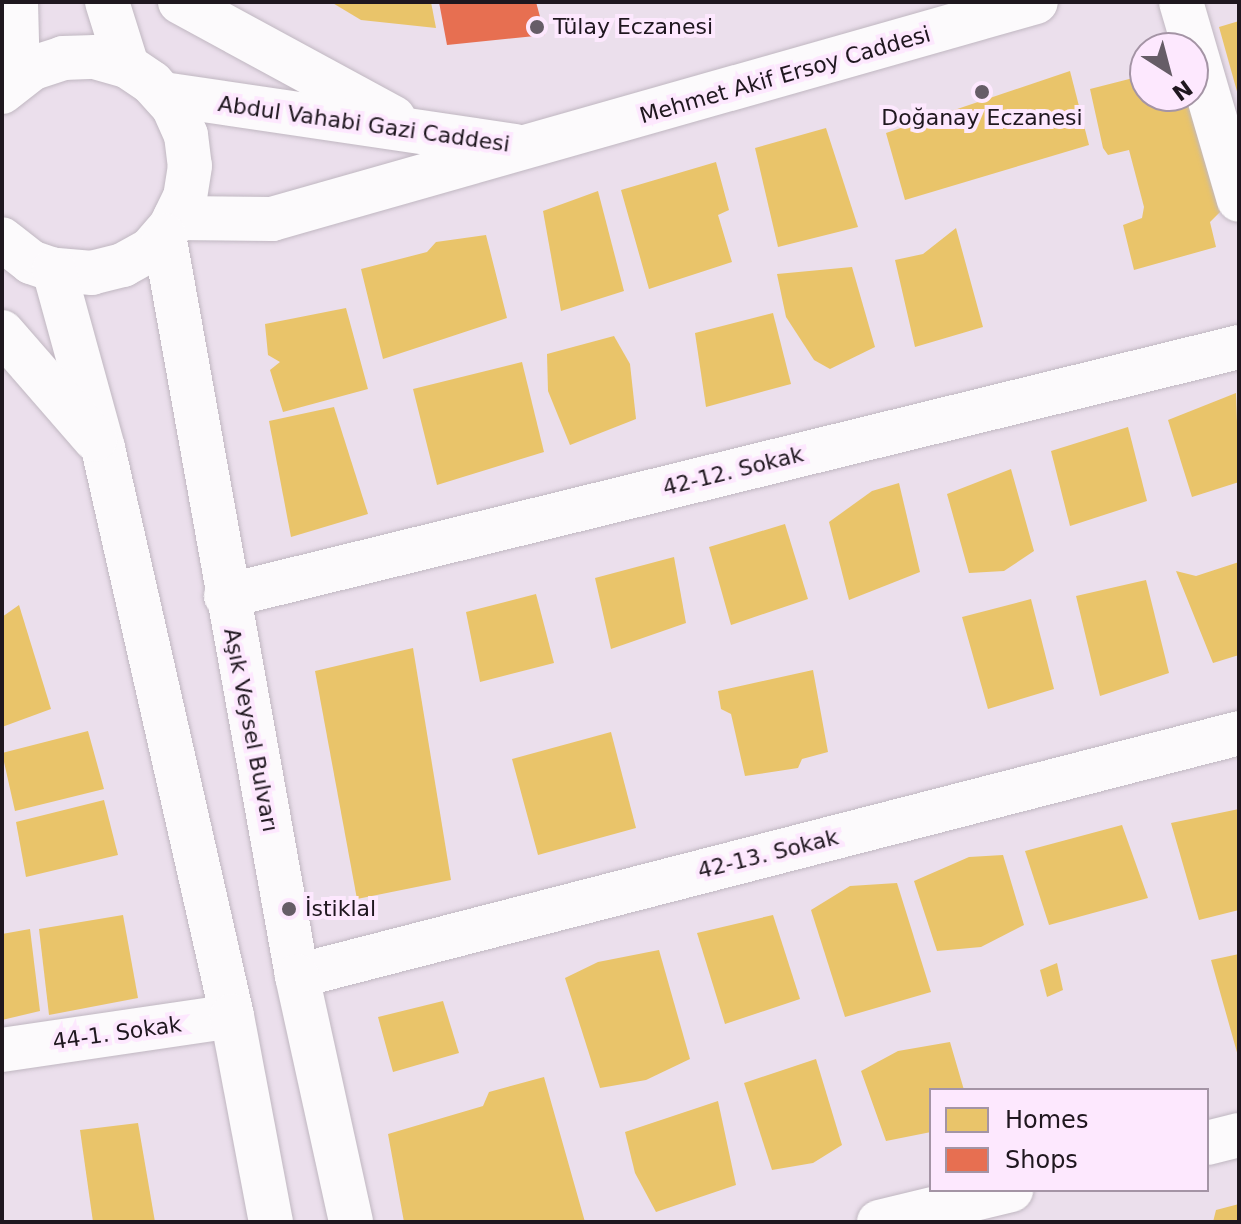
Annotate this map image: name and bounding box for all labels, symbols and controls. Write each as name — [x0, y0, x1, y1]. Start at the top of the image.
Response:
place label: Tülay Eczanesi — [553, 14, 713, 40]
marker: Tülay Eczanesi — [528, 18, 546, 36]
street label: Mehmet Akif Ersoy Caddesi — [636, 21, 934, 129]
north arrow — [1129, 32, 1209, 112]
text: N — [1167, 75, 1197, 106]
marker: Doğanay Eczanesi — [973, 83, 991, 101]
street label: Abdul Vahabi Gazi Caddesi — [216, 90, 512, 158]
place label: Doğanay Eczanesi — [881, 105, 1083, 131]
street label: 42-12. Sokak — [660, 441, 806, 501]
street label: Aşık Veysel Bulvarı — [218, 626, 284, 834]
street label: 42-13. Sokak — [695, 824, 841, 884]
place label: İstiklal — [305, 896, 376, 922]
marker: İstiklal — [280, 900, 298, 918]
street label: 44-1. Sokak — [51, 1011, 183, 1055]
legend — [929, 1088, 1209, 1192]
text: Homes — [1005, 1106, 1088, 1134]
text: Shops — [1005, 1146, 1078, 1174]

